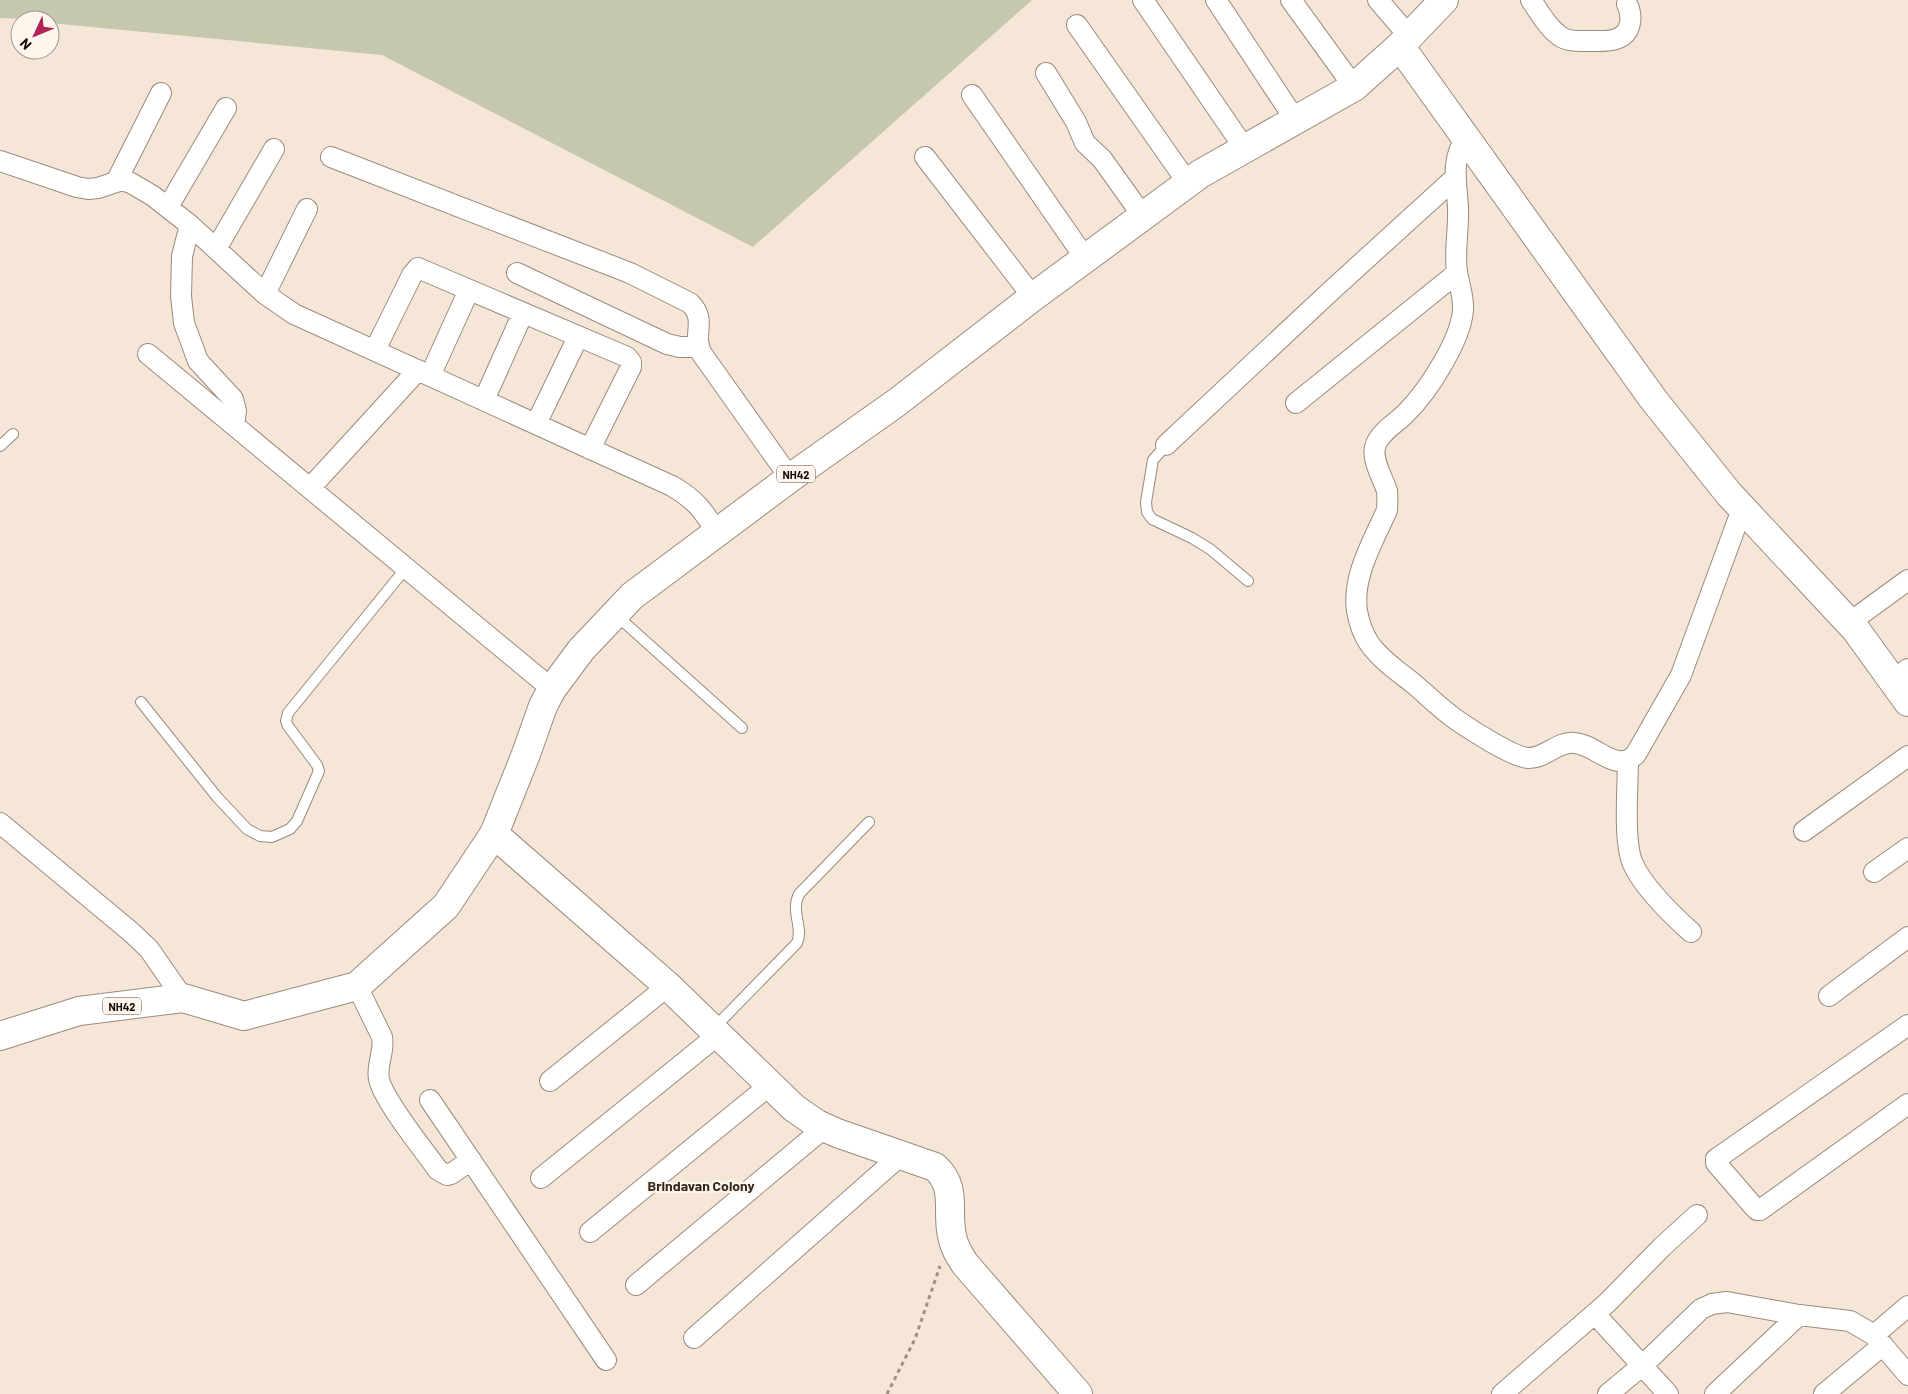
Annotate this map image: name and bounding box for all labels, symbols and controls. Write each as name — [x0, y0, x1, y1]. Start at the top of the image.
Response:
north arrow — [10, 10, 60, 60]
text: N — [16, 35, 35, 54]
road number: NH42 — [777, 466, 815, 482]
road number: NH42 — [103, 998, 141, 1014]
district label: Brindavan Colony — [647, 1177, 755, 1194]

